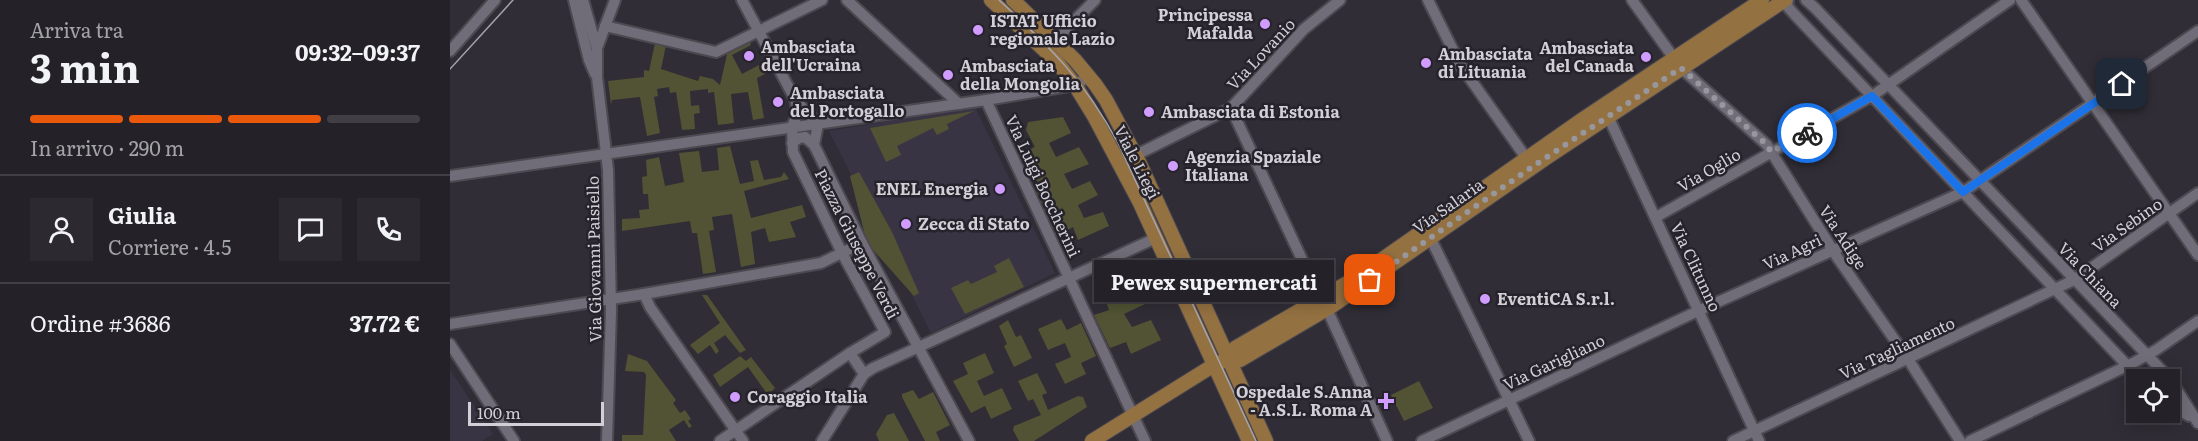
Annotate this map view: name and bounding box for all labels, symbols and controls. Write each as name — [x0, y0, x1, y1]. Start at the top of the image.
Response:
place label: Principessa Mafalda — [1158, 2, 1254, 44]
place label: ISTAT Ufficio regionale Lazio — [990, 8, 1115, 50]
street label: Via Lovanio — [1220, 12, 1300, 95]
text: Arriva tra — [30, 14, 124, 44]
marker: Principessa Mafalda — [1258, 17, 1272, 31]
marker: ISTAT Ufficio regionale Lazio — [971, 23, 985, 37]
place label: Ambasciata dell'Ucraina — [761, 34, 861, 76]
text: 09:32–09:37 — [295, 35, 420, 68]
place label: Ambasciata del Canada — [1540, 35, 1635, 77]
text: 3 min — [30, 37, 140, 95]
place label: Ambasciata di Lituania — [1438, 41, 1533, 83]
marker: Ambasciata dell'Ucraina — [742, 49, 756, 63]
marker: Ambasciata del Canada — [1639, 50, 1653, 64]
place label: Ambasciata della Mongolia — [960, 53, 1081, 95]
marker: Ambasciata di Lituania — [1419, 56, 1433, 70]
pin — [2096, 58, 2147, 109]
icon: home — [2105, 67, 2138, 100]
marker: Ambasciata della Mongolia — [941, 68, 955, 82]
place label: Ambasciata del Portogallo — [790, 80, 904, 122]
marker: Ambasciata del Portogallo — [771, 95, 785, 109]
place label: Ambasciata di Estonia — [1161, 99, 1340, 123]
courier — [1777, 103, 1837, 163]
marker: Ambasciata di Estonia — [1142, 105, 1156, 119]
street label: Via Luigi Boccherini — [1000, 110, 1087, 261]
icon: bike — [1791, 117, 1824, 150]
street label: Viale Liegi — [1109, 120, 1167, 203]
text: In arrivo · 290 m — [30, 132, 184, 162]
street label: Via Oglio — [1672, 141, 1745, 197]
place label: Agenzia Spaziale Italiana — [1185, 144, 1321, 186]
marker: Agenzia Spaziale Italiana — [1166, 159, 1180, 173]
street label: Piazza Giuseppe Verdi — [810, 164, 906, 323]
street label: Via Salaria — [1407, 172, 1488, 239]
street label: Via Giovanni Paisiello — [580, 176, 606, 343]
place label: ENEL Energia — [876, 176, 989, 200]
marker: ENEL Energia — [993, 182, 1007, 196]
street label: Via Sebino — [2086, 191, 2167, 257]
button: person — [30, 198, 93, 261]
text: Giulia — [108, 198, 176, 231]
button: chat — [279, 198, 342, 261]
button: phone — [357, 198, 420, 261]
street label: Via Adige — [1814, 200, 1874, 273]
place label: Zecca di Stato — [918, 211, 1030, 235]
marker: Zecca di Stato — [899, 217, 913, 231]
street label: Via Clitunno — [1666, 218, 1728, 315]
street label: Via Agri — [1758, 227, 1825, 275]
text: Corriere · 4.5 — [108, 231, 231, 261]
street label: Via Chiana — [2053, 236, 2129, 313]
pin — [1344, 254, 1395, 305]
callout: Pewex supermercati — [1094, 259, 1334, 301]
icon: bag — [1353, 263, 1386, 296]
text: Pewex supermercati — [1111, 266, 1317, 296]
place label: EventiCA S.r.l. — [1497, 286, 1615, 310]
marker: EventiCA S.r.l. — [1478, 292, 1492, 306]
text: Ordine #3686 — [30, 306, 170, 339]
text: 37.72 € — [349, 306, 420, 339]
street label: Via Tagliamento — [1835, 310, 1958, 384]
street label: Via Garigliano — [1499, 327, 1608, 395]
map controls — [2126, 369, 2180, 423]
button: locate — [2126, 369, 2180, 423]
place label: Ospedale S.Anna - A.S.L. Roma A — [1236, 379, 1373, 421]
place label: Coraggio Italia — [747, 384, 868, 408]
marker: Coraggio Italia — [728, 390, 742, 404]
marker: Ospedale S.Anna - A.S.L. Roma A — [1377, 392, 1395, 410]
scale bar — [468, 399, 604, 426]
text: 100 m — [477, 400, 521, 424]

